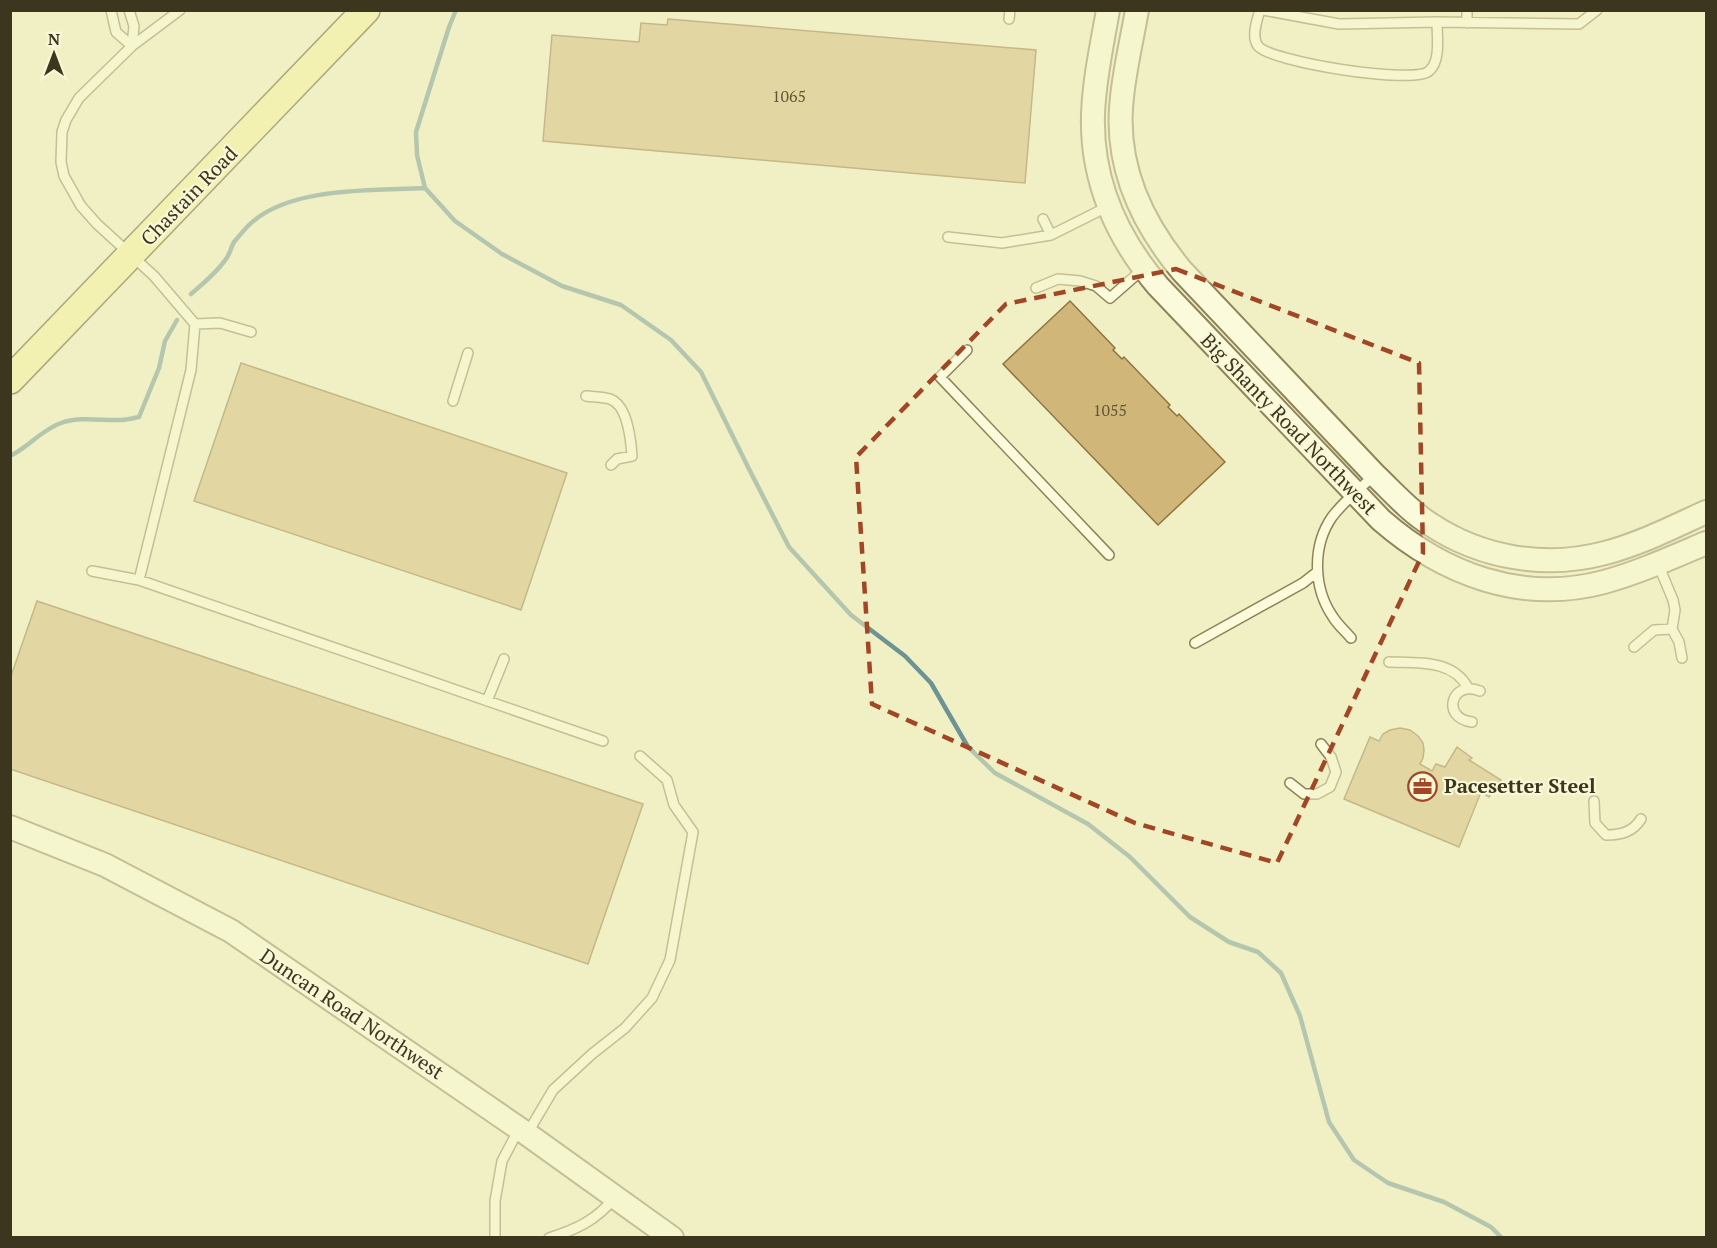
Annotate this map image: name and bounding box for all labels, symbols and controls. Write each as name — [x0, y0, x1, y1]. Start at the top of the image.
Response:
north arrow — [24, 24, 84, 84]
text: N — [48, 28, 60, 50]
house number: 1065 — [772, 85, 806, 107]
street label: Chastain Road — [134, 140, 243, 251]
street label: Big Shanty Road Northwest — [1195, 327, 1384, 521]
house number: 1055 — [1093, 399, 1127, 421]
office icon: Pacesetter Steel — [1407, 770, 1439, 802]
place label: Pacesetter Steel — [1444, 772, 1596, 799]
street label: Duncan Road Northwest — [255, 942, 450, 1086]

